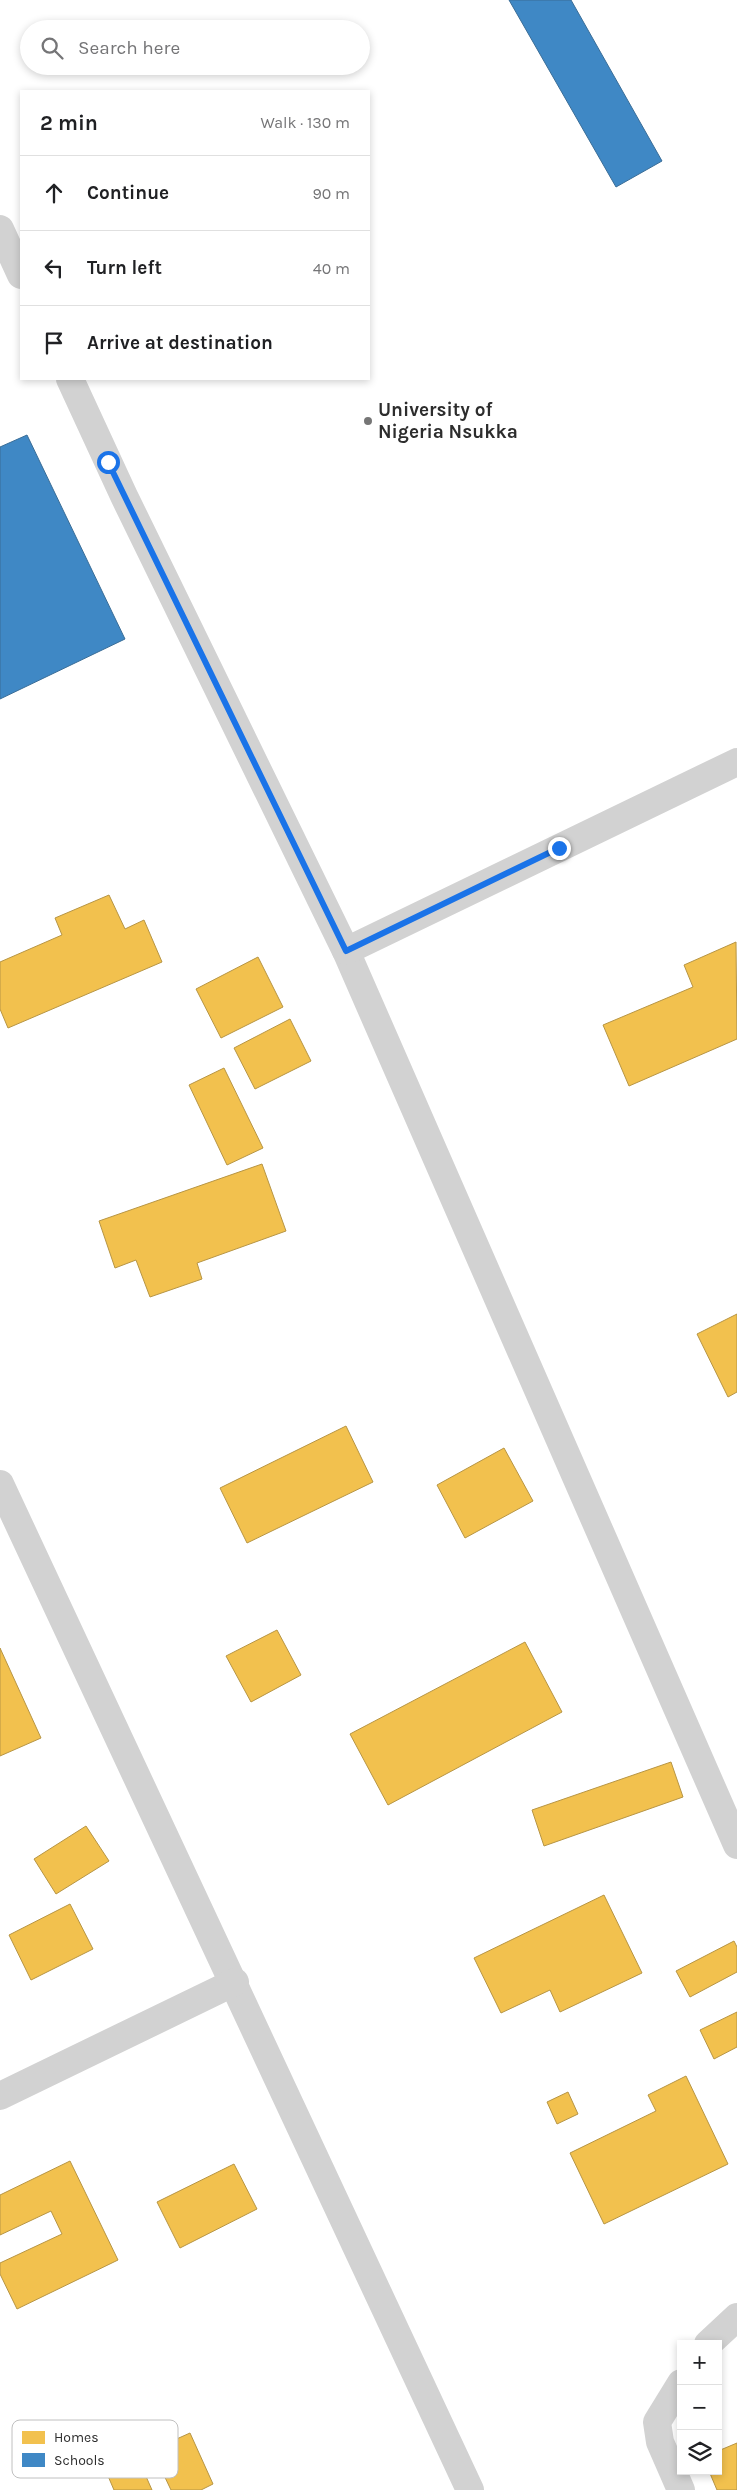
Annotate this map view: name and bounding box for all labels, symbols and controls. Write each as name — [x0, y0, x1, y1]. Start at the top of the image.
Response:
search box — [20, 20, 370, 75]
icon: search — [38, 34, 66, 62]
text: Search here — [78, 37, 180, 59]
text: 2 min — [40, 111, 98, 135]
text: Walk · 130 m — [260, 113, 350, 132]
icon: ahead — [40, 179, 68, 207]
text: Continue — [87, 182, 169, 204]
text: 90 m — [312, 184, 350, 203]
icon: left — [40, 254, 68, 282]
text: Turn left — [87, 257, 162, 279]
text: 40 m — [313, 259, 350, 278]
icon: arrive — [40, 329, 68, 357]
text: Arrive at destination — [87, 332, 273, 354]
place label: University of Nigeria Nsukka — [378, 399, 518, 443]
marker: University of Nigeria Nsukka — [362, 415, 374, 427]
route start — [97, 451, 120, 474]
route end — [548, 837, 571, 860]
map controls — [677, 2340, 722, 2475]
button: + — [677, 2340, 722, 2385]
button: − — [677, 2385, 722, 2430]
legend — [12, 2420, 178, 2478]
text: Homes — [54, 2429, 99, 2446]
button: layers — [677, 2430, 722, 2475]
text: Schools — [54, 2452, 105, 2469]

